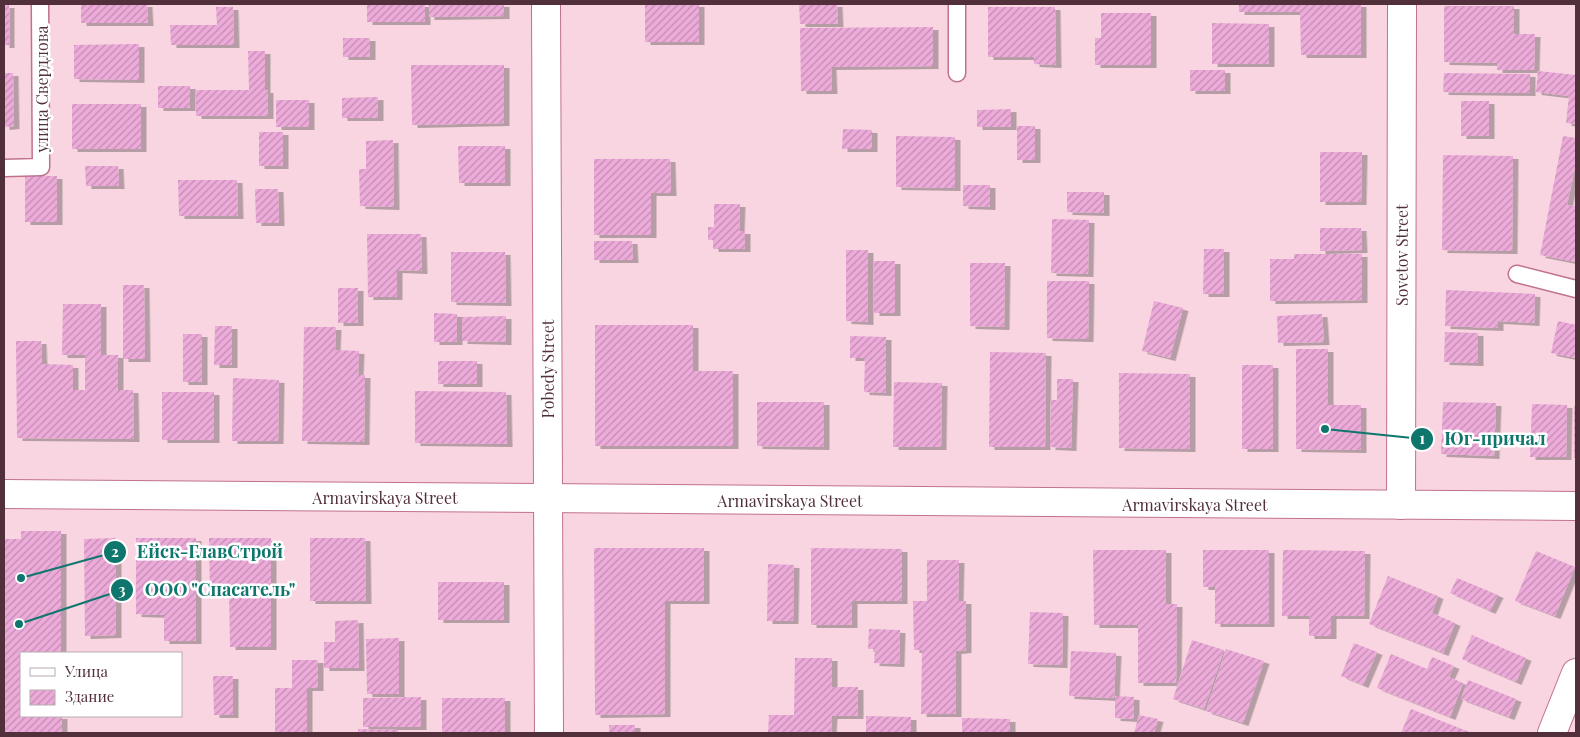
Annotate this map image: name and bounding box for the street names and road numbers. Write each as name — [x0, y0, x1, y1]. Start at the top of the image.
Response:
street label: улица Свердлова — [31, 26, 52, 153]
street label: Sovetov Street — [1391, 204, 1412, 306]
street label: Pobedy Street — [537, 319, 558, 418]
street label: Armavirskaya Street — [311, 487, 458, 508]
street label: Armavirskaya Street — [716, 490, 863, 511]
street label: Armavirskaya Street — [1121, 494, 1268, 515]

